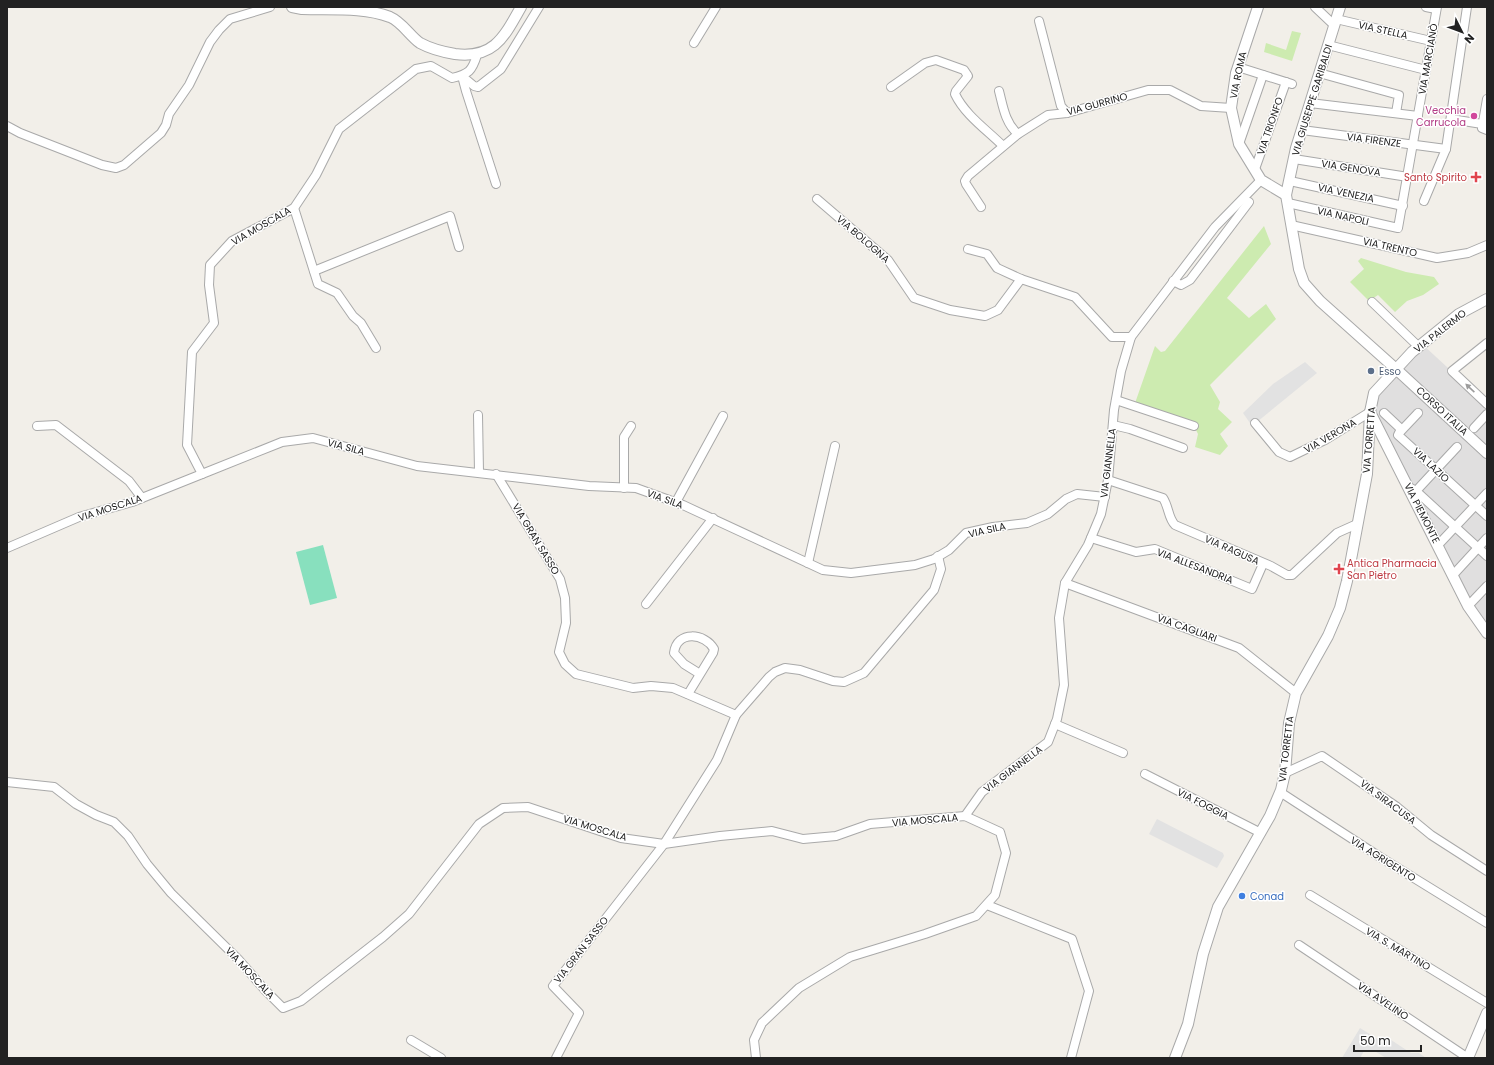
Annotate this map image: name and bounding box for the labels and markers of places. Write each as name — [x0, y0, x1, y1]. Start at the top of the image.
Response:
place label: Vecchia Carrucola — [1416, 103, 1466, 130]
marker: Vecchia Carrucola — [1469, 111, 1479, 121]
place label: Santo Spirito — [1404, 170, 1467, 185]
marker: Santo Spirito — [1470, 171, 1482, 183]
place label: Esso — [1379, 364, 1401, 379]
marker: Esso — [1366, 366, 1376, 376]
place label: Antica Pharmacia San Pietro — [1347, 556, 1437, 583]
marker: Antica Pharmacia San Pietro — [1334, 564, 1344, 574]
place label: Conad — [1250, 889, 1284, 904]
marker: Conad — [1237, 891, 1247, 901]

